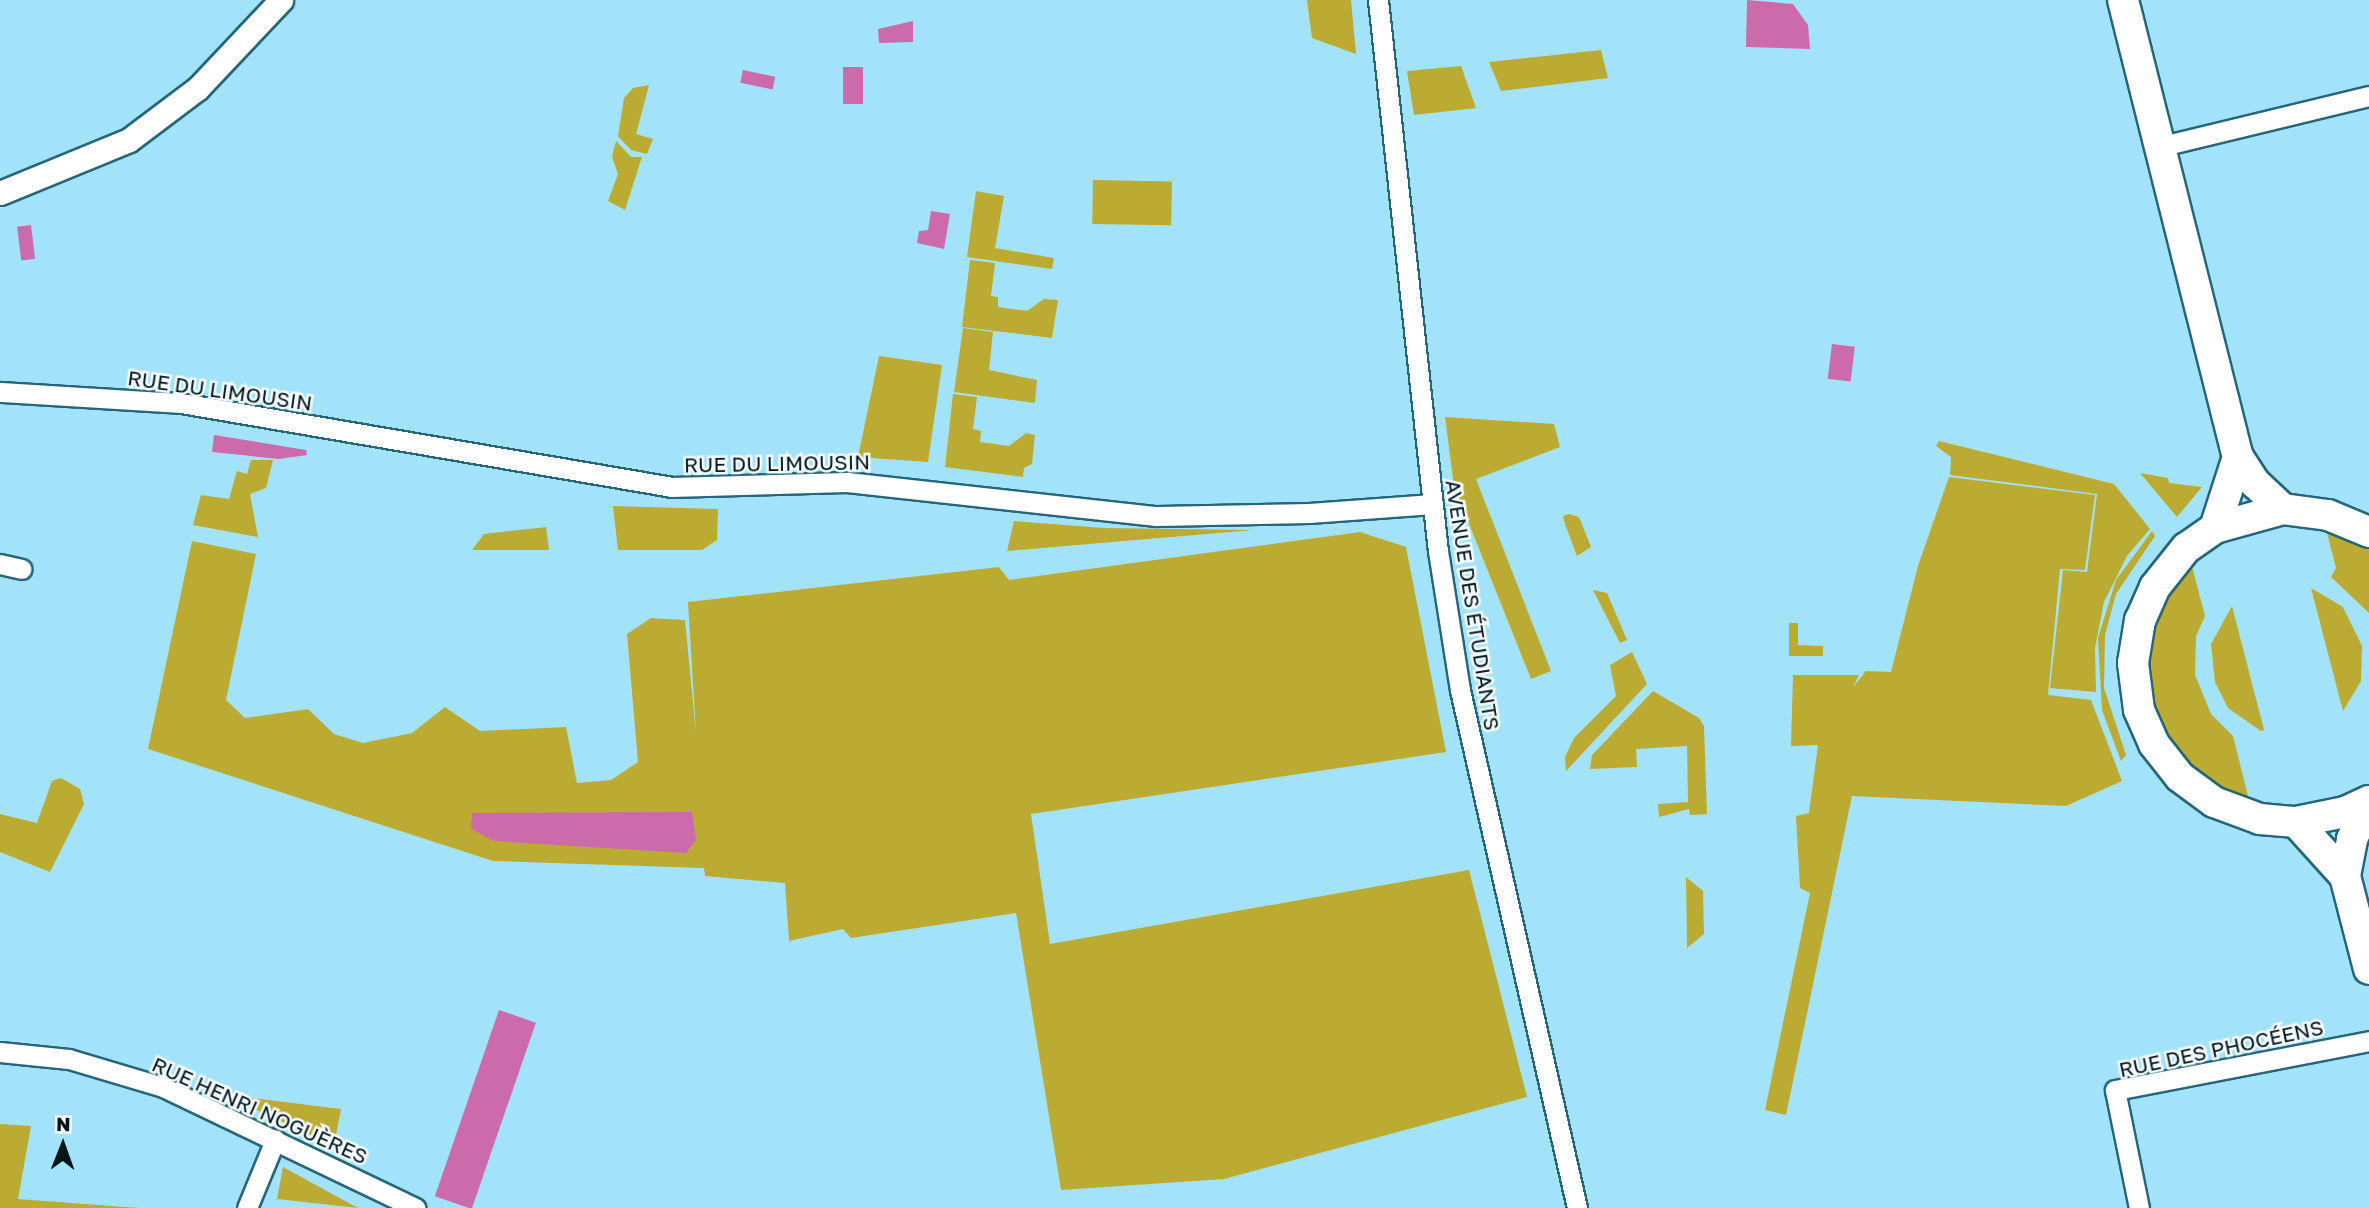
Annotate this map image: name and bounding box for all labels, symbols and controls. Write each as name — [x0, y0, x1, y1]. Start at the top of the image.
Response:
street label: RUE DU LIMOUSIN — [126, 365, 314, 415]
street label: RUE DU LIMOUSIN — [684, 449, 870, 477]
street label: AVENUE DES ÉTUDIANTS — [1441, 478, 1505, 732]
street label: RUE DES PHOCÉENS — [2117, 1014, 2325, 1082]
street label: RUE HENRI NOGUÈRES — [148, 1051, 372, 1169]
north arrow — [28, 1110, 98, 1180]
text: N — [56, 1112, 71, 1135]

